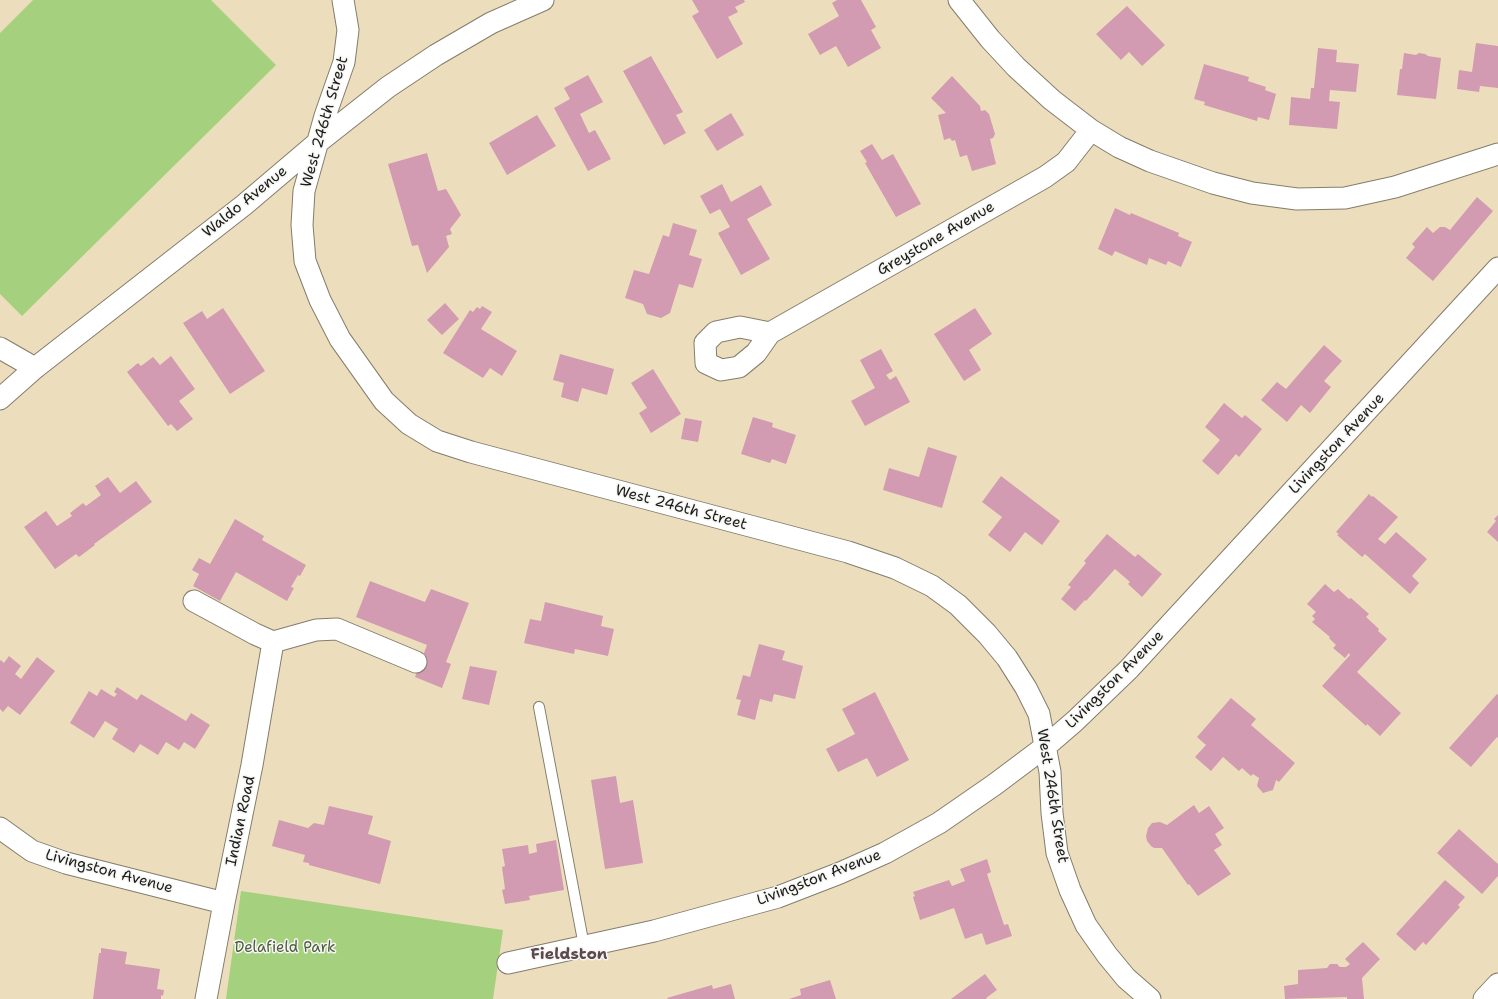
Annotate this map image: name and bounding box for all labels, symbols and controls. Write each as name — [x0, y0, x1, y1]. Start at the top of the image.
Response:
street label: West 246th Street — [298, 54, 352, 190]
street label: Waldo Avenue — [199, 162, 291, 242]
street label: Greystone Avenue — [874, 198, 998, 280]
street label: Livingston Avenue — [1286, 390, 1388, 498]
street label: West 246th Street — [613, 482, 749, 534]
street label: Livingston Avenue — [1062, 627, 1168, 733]
street label: West 246th Street — [1032, 728, 1072, 864]
street label: Indian Road — [223, 774, 259, 868]
street label: Livingston Avenue — [43, 846, 175, 898]
street label: Livingston Avenue — [754, 846, 884, 910]
park label: Delafield Park — [234, 939, 336, 957]
district label: Fieldston — [531, 945, 607, 965]

